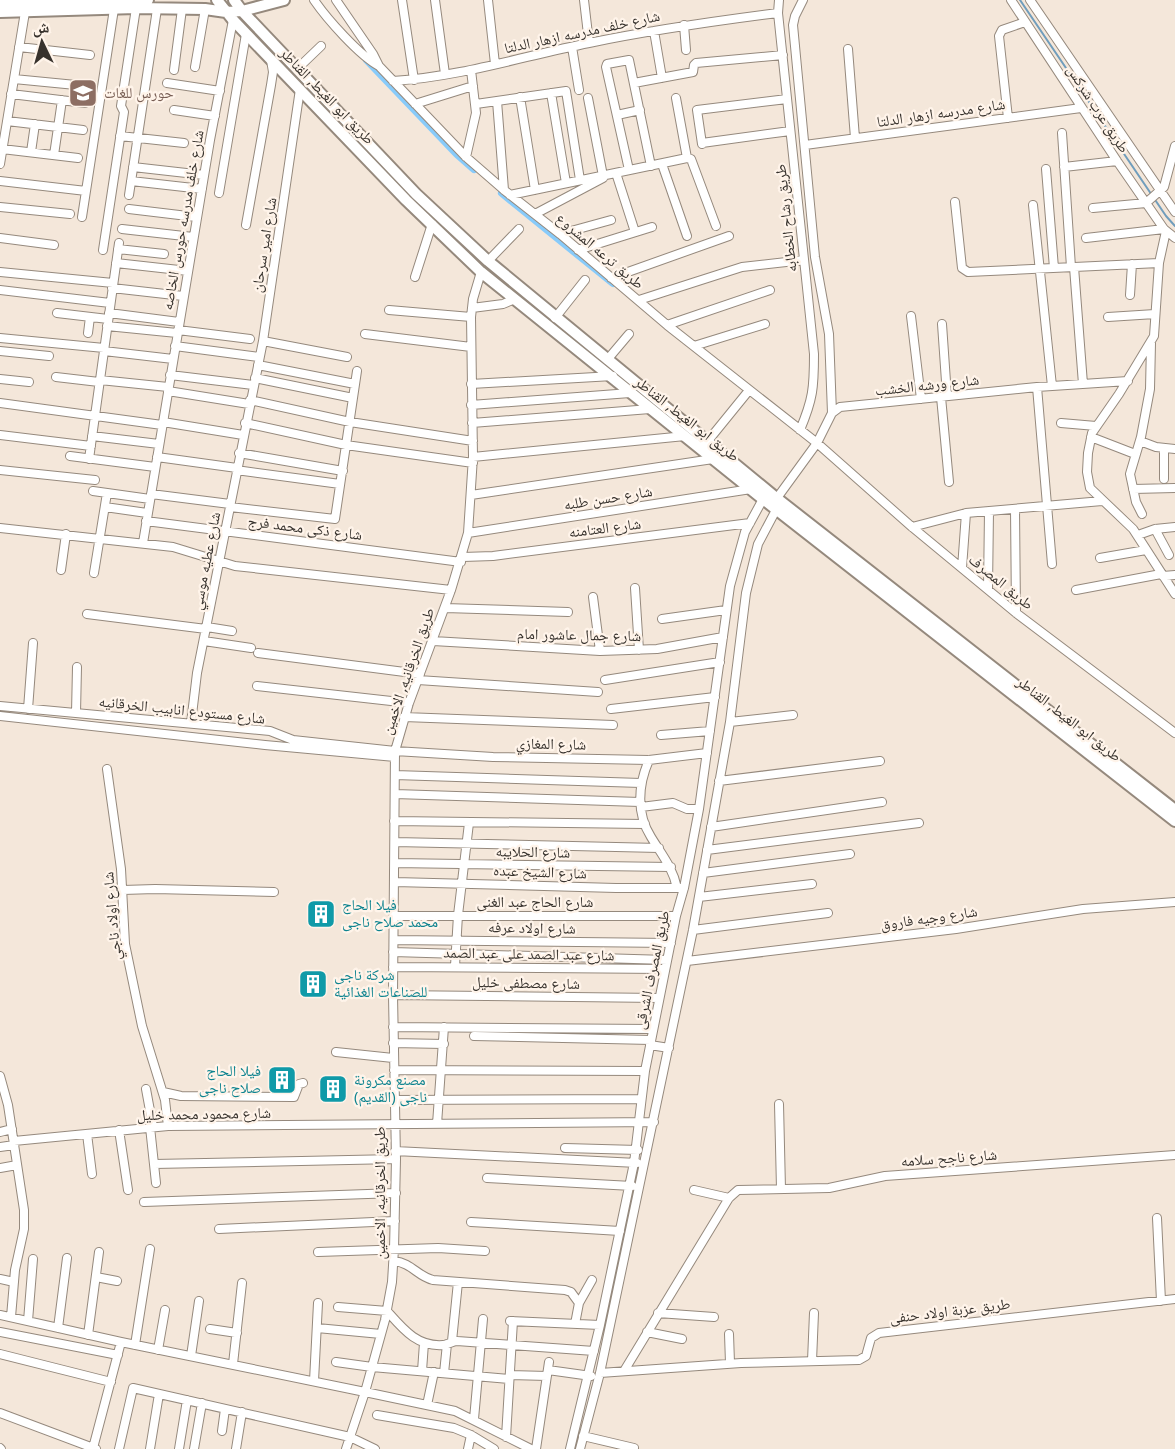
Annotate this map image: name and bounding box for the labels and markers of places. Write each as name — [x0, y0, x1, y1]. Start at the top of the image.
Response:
school or university icon: حورس للغات — [67, 77, 99, 109]
place label: حورس للغات — [104, 82, 174, 103]
place label: فيلا الحاج محمد صلاح ناجى — [342, 894, 438, 932]
building icon: فيلا الحاج محمد صلاح ناجى — [305, 898, 337, 930]
place label: شركة ناجى للصناعات الغذائية — [334, 964, 428, 1001]
building icon: شركة ناجى للصناعات الغذائية — [297, 968, 329, 1000]
place label: فيلا الحاج صلاح ناجى — [199, 1060, 261, 1098]
building icon: فيلا الحاج صلاح ناجى — [266, 1064, 298, 1096]
place label: مصنع مكرونة ناجى (القديم) — [354, 1069, 427, 1107]
building icon: مصنع مكرونة ناجى (القديم) — [317, 1073, 349, 1105]

